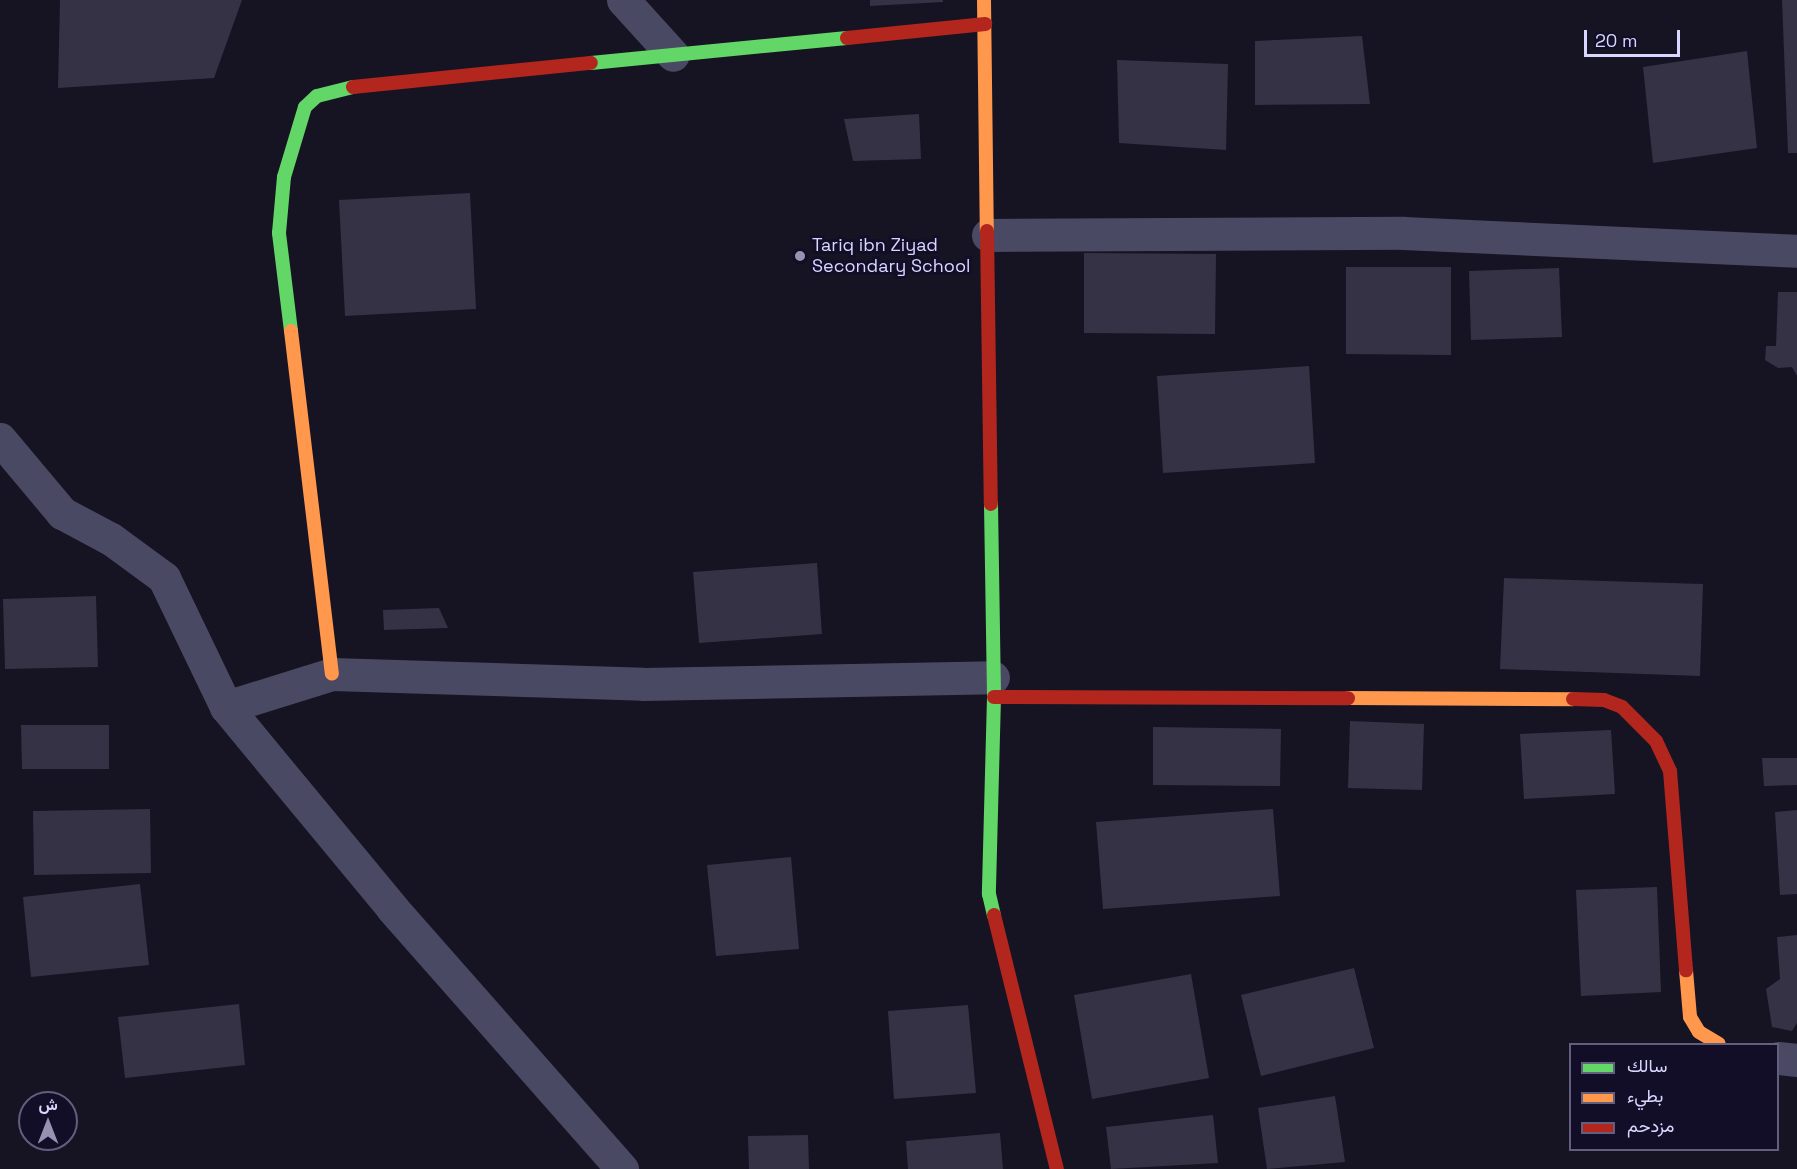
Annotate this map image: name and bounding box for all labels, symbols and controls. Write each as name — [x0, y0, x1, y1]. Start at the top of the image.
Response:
scale bar — [1587, 18, 1683, 56]
text: 20 m — [1595, 29, 1638, 52]
place label: Tariq ibn Ziyad Secondary School — [812, 235, 970, 278]
marker: Tariq ibn Ziyad Secondary School — [793, 249, 807, 263]
legend — [1569, 1043, 1779, 1151]
text: سالك — [1627, 1054, 1667, 1077]
text: بطيء — [1627, 1084, 1663, 1107]
north arrow — [18, 1091, 78, 1151]
text: ش — [38, 1094, 58, 1115]
text: مزدحم — [1627, 1114, 1674, 1137]

